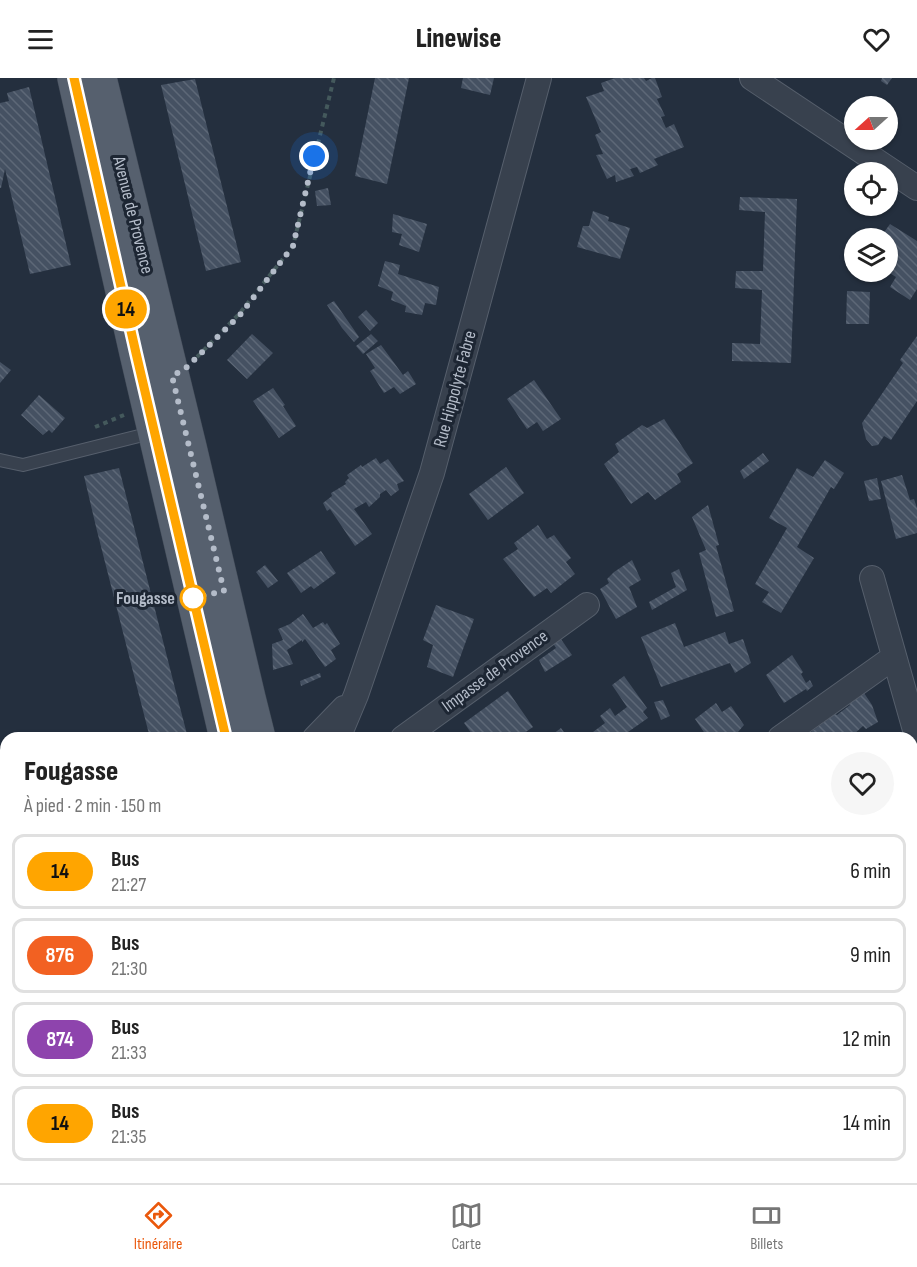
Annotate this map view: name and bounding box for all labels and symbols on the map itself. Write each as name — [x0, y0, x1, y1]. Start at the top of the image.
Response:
north arrow — [844, 96, 898, 150]
your location — [299, 141, 329, 171]
street label: Avenue de Provence — [108, 153, 158, 276]
line badge: 14 — [99, 290, 153, 328]
street label: Rue Hippolyte Fabre — [429, 328, 481, 450]
marker: Fougasse — [180, 585, 206, 611]
place label: Fougasse — [116, 588, 175, 609]
street label: Impasse de Provence — [438, 625, 552, 717]

